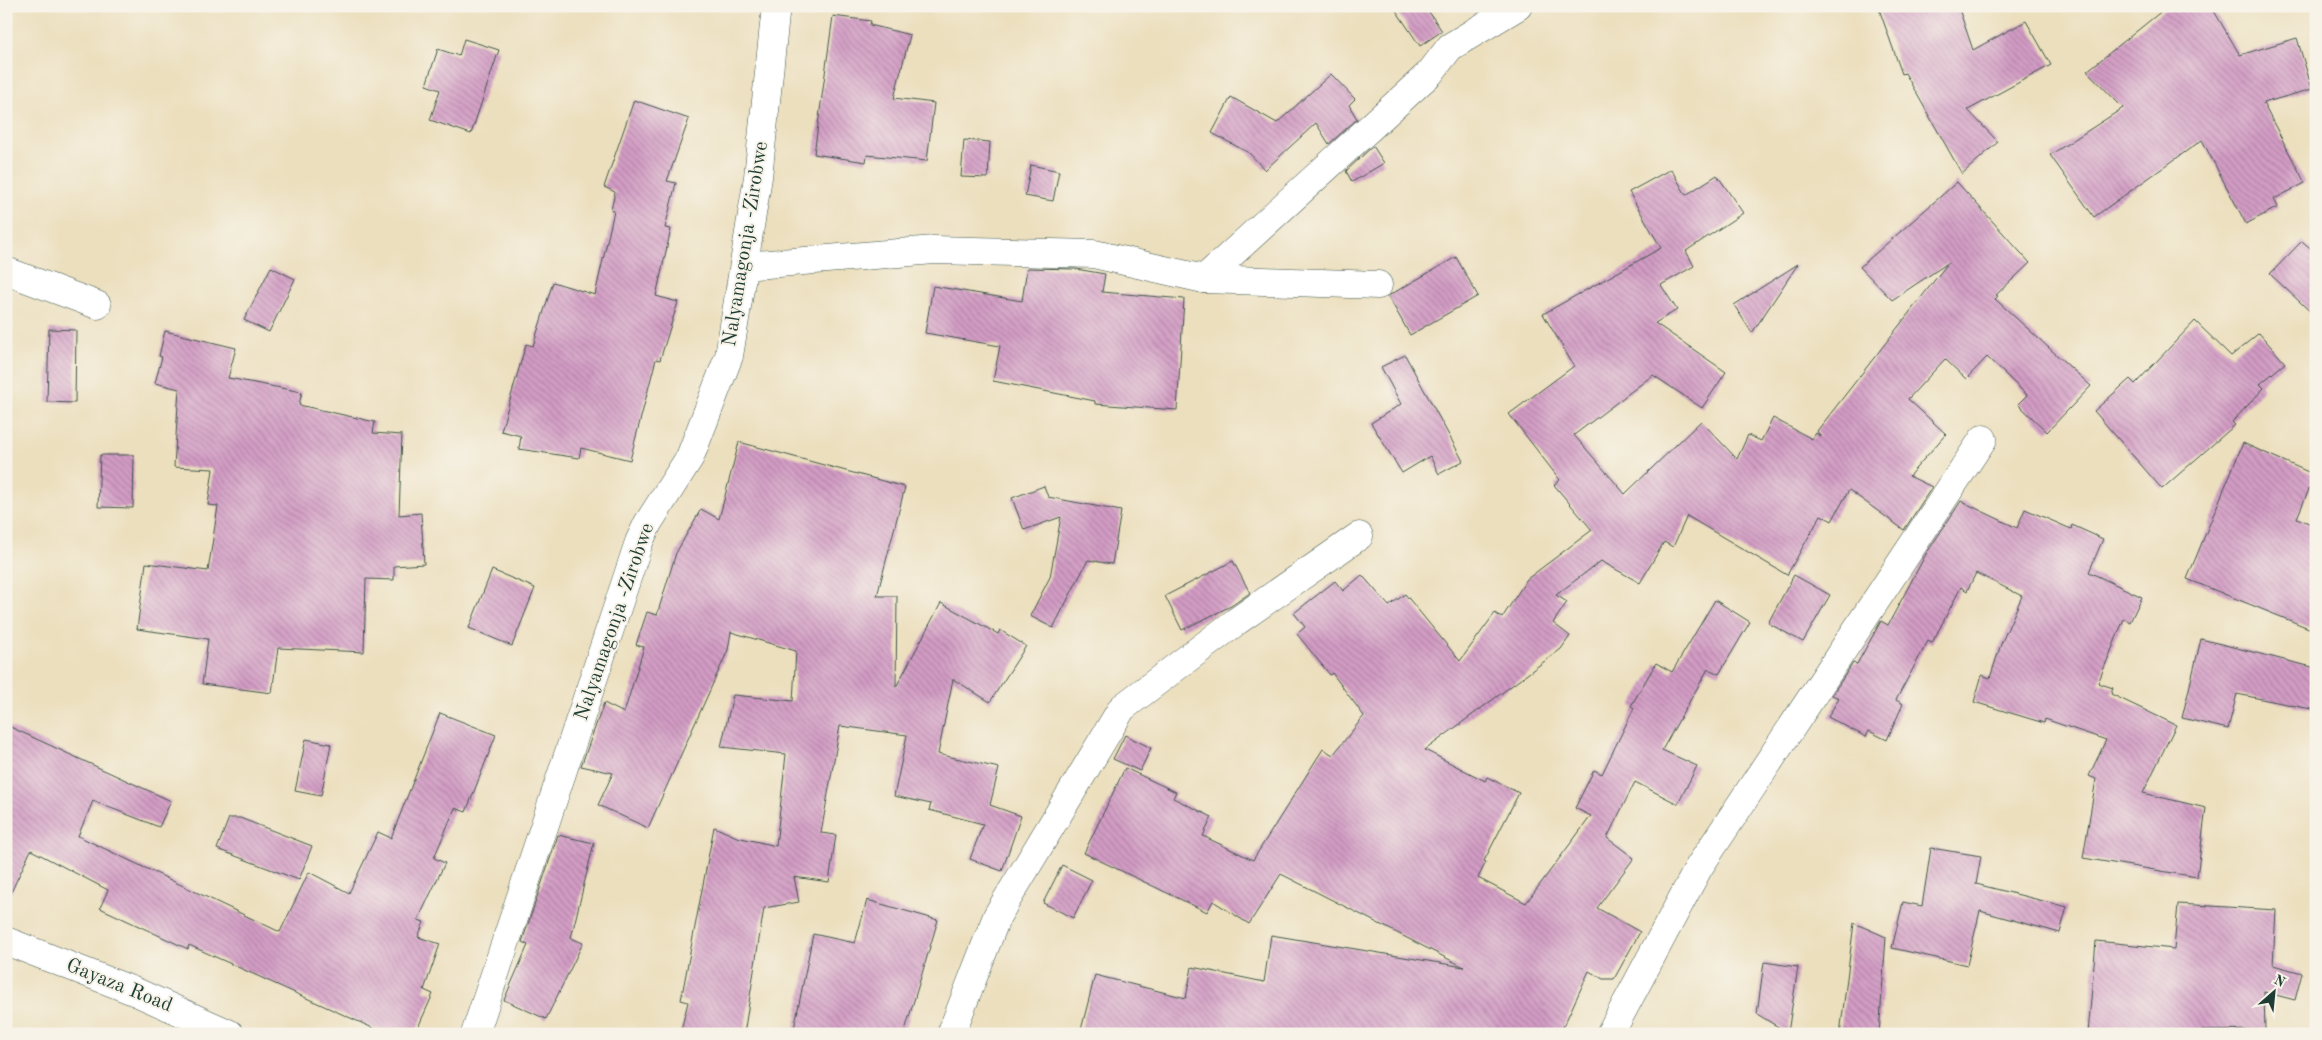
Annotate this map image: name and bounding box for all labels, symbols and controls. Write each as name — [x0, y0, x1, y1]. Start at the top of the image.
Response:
street label: Nalyamagonja -Zirobwe — [720, 140, 772, 348]
street label: Nalyamagonja -Zirobwe — [572, 521, 658, 723]
street label: Gayaza Road — [63, 956, 175, 1016]
north arrow — [2250, 968, 2300, 1018]
text: N — [2272, 973, 2288, 990]

